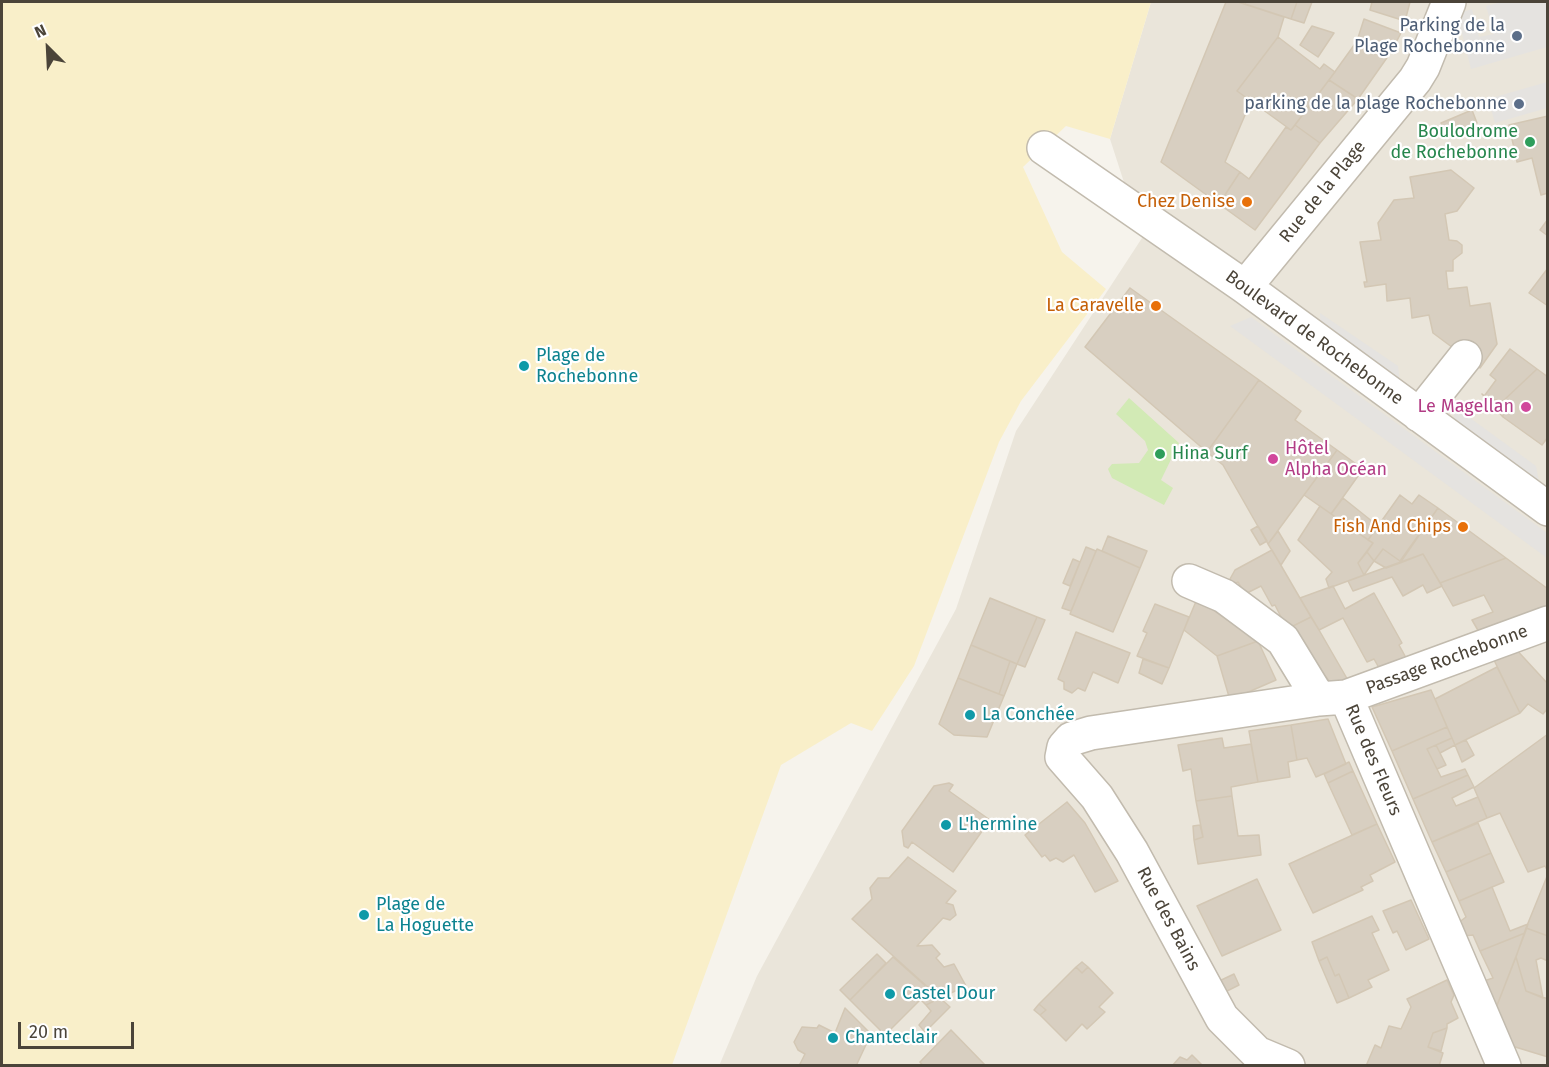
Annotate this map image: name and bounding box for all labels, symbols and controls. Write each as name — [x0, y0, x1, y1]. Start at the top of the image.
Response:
place label: Parking de la Plage Rochebonne — [1354, 15, 1505, 57]
north arrow — [18, 18, 78, 78]
text: N — [32, 20, 49, 42]
marker: Parking de la Plage Rochebonne — [1510, 29, 1524, 43]
place label: parking de la plage Rochebonne — [1244, 93, 1507, 115]
marker: parking de la plage Rochebonne — [1512, 97, 1526, 111]
place label: Boulodrome de Rochebonne — [1390, 121, 1518, 164]
marker: Boulodrome de Rochebonne — [1523, 135, 1537, 149]
street label: Rue de la Plage — [1275, 137, 1371, 247]
place label: Chez Denise — [1137, 191, 1235, 213]
marker: Chez Denise — [1240, 195, 1254, 209]
street label: Boulevard de Rochebonne — [1221, 266, 1407, 410]
place label: La Caravelle — [1046, 295, 1144, 317]
marker: La Caravelle — [1149, 299, 1163, 313]
place label: Plage de Rochebonne — [536, 345, 638, 388]
marker: Plage de Rochebonne — [517, 359, 531, 373]
place label: Le Magellan — [1418, 396, 1514, 418]
marker: Le Magellan — [1519, 400, 1533, 414]
place label: Hôtel Alpha Océan — [1285, 438, 1387, 480]
place label: Hina Surf — [1172, 443, 1248, 465]
marker: Hina Surf — [1153, 447, 1167, 461]
marker: Hôtel Alpha Océan — [1266, 452, 1280, 466]
place label: Fish And Chips — [1333, 516, 1451, 538]
marker: Fish And Chips — [1456, 520, 1470, 534]
street label: Passage Rochebonne — [1363, 621, 1531, 699]
street label: Rue des Fleurs — [1340, 701, 1406, 819]
place label: La Conchée — [982, 704, 1075, 726]
marker: La Conchée — [963, 708, 977, 722]
place label: L'hermine — [958, 814, 1037, 836]
marker: L'hermine — [939, 818, 953, 832]
street label: Rue des Bains — [1132, 863, 1204, 975]
place label: Plage de La Hoguette — [376, 894, 474, 936]
marker: Plage de La Hoguette — [357, 908, 371, 922]
place label: Castel Dour — [902, 983, 996, 1005]
marker: Castel Dour — [883, 987, 897, 1001]
scale bar — [21, 1010, 136, 1048]
text: 20 m — [29, 1021, 68, 1043]
place label: Chanteclair — [845, 1027, 937, 1049]
marker: Chanteclair — [826, 1031, 840, 1045]

